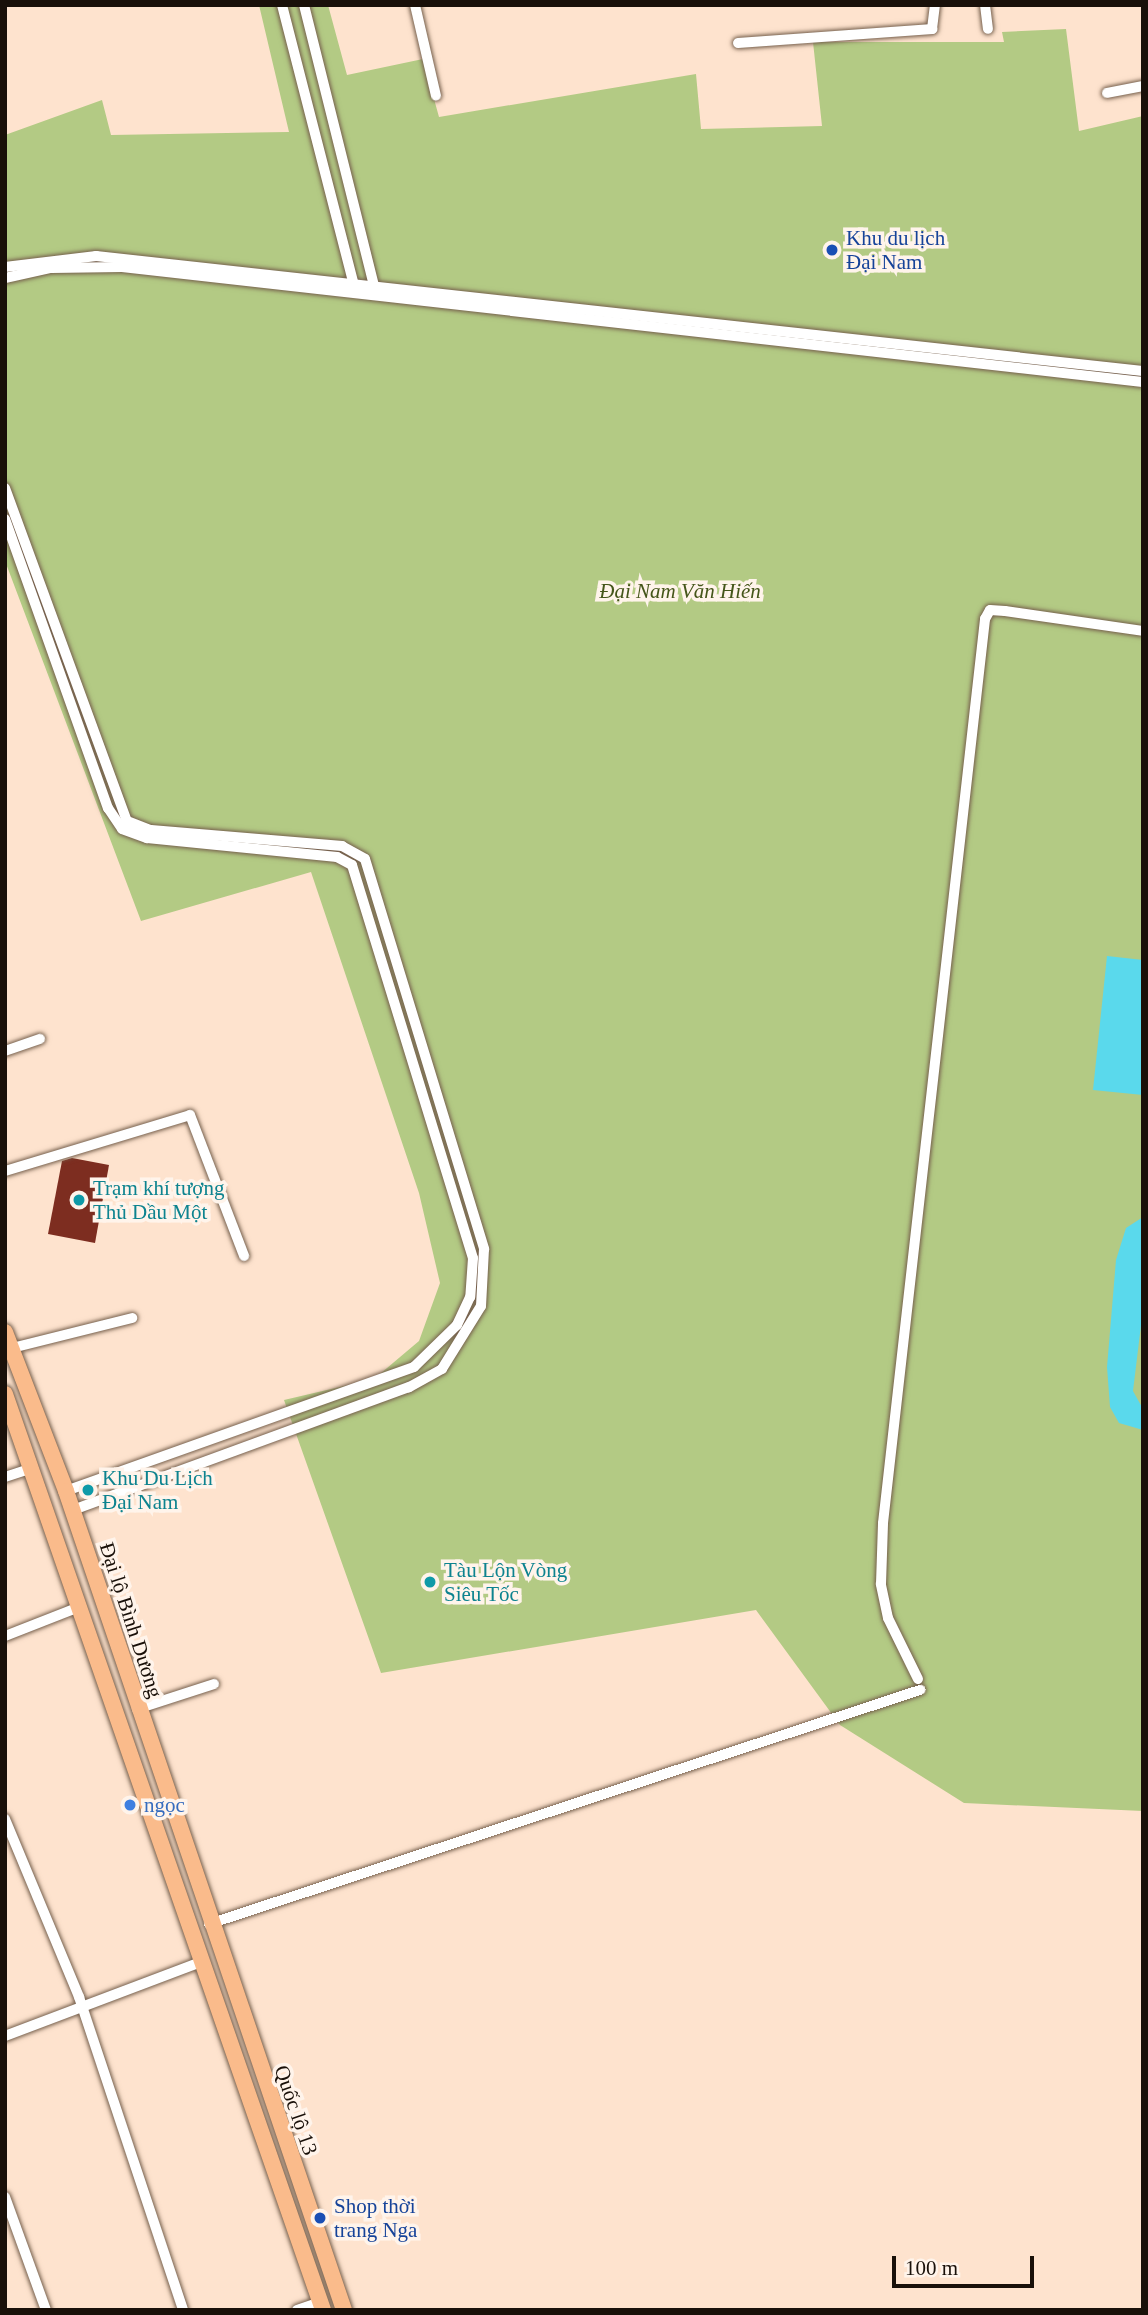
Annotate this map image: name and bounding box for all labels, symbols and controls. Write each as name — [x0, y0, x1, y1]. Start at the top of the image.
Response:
place label: Khu du lịch Đại Nam — [846, 225, 945, 275]
marker: Khu du lịch Đại Nam — [824, 242, 840, 258]
park label: Đại Nam Văn Hiến — [599, 578, 761, 604]
place label: Trạm khí tượng Thủ Dầu Một — [93, 1175, 224, 1225]
marker: Trạm khí tượng Thủ Dầu Một — [71, 1192, 87, 1208]
place label: Khu Du Lịch Đại Nam — [102, 1465, 213, 1515]
marker: Khu Du Lịch Đại Nam — [80, 1482, 96, 1498]
street label: Đại lộ Bình Dương — [94, 1539, 168, 1701]
place label: Tàu Lộn Vòng Siêu Tốc — [444, 1557, 568, 1607]
marker: Tàu Lộn Vòng Siêu Tốc — [422, 1574, 438, 1590]
place label: ngọc — [144, 1792, 185, 1818]
marker: ngọc — [122, 1797, 138, 1813]
street label: Quốc lộ 13 — [269, 2062, 323, 2158]
place label: Shop thời trang Nga — [334, 2193, 417, 2243]
marker: Shop thời trang Nga — [312, 2210, 328, 2226]
scale bar — [896, 2242, 1038, 2286]
text: 100 m — [905, 2256, 958, 2280]

